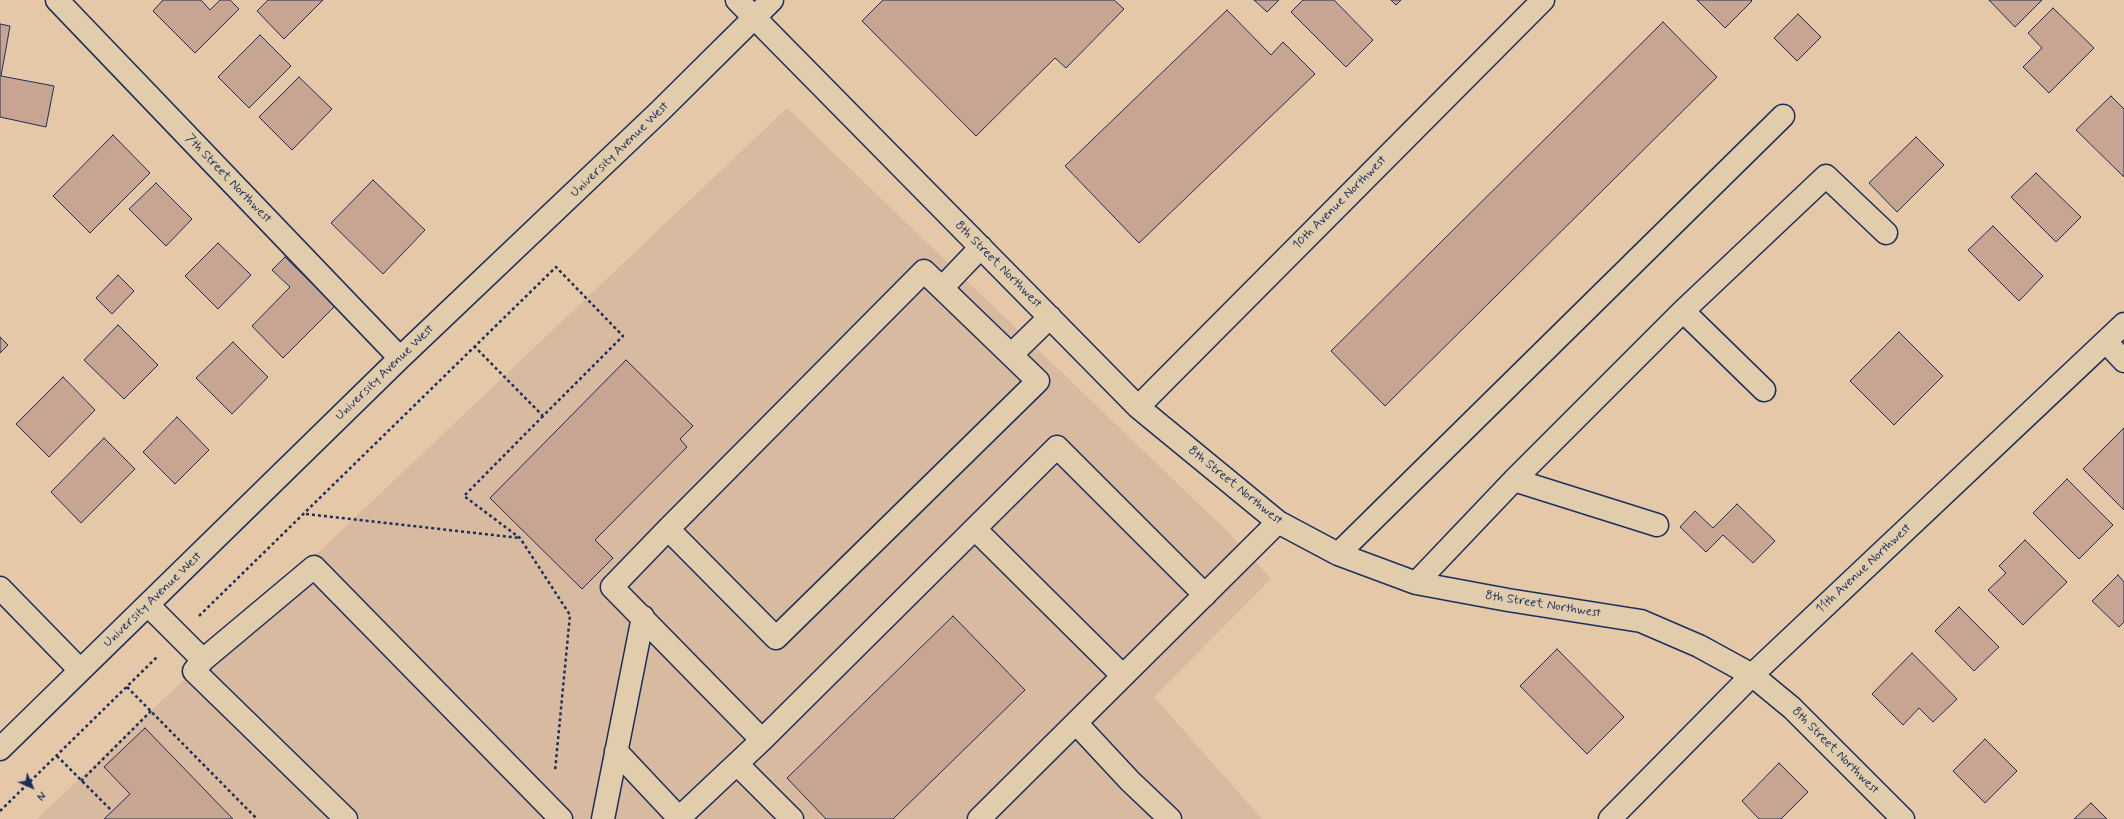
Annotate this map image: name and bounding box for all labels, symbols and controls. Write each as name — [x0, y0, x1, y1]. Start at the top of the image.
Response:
street label: University Avenue West — [568, 99, 672, 201]
street label: 7th Street Northwest — [182, 131, 274, 227]
street label: 10th Avenue Northwest — [1290, 153, 1390, 253]
street label: 8th Street Northwest — [951, 218, 1045, 312]
street label: University Avenue West — [333, 322, 437, 424]
street label: 8th Street Northwest — [1185, 443, 1285, 529]
street label: 11th Avenue Northwest — [1813, 521, 1915, 617]
street label: University Avenue West — [101, 549, 205, 651]
street label: 8th Street Northwest — [1484, 588, 1602, 622]
street label: 8th Street Northwest — [1788, 704, 1882, 798]
north arrow — [12, 767, 52, 807]
text: N — [33, 788, 48, 803]

